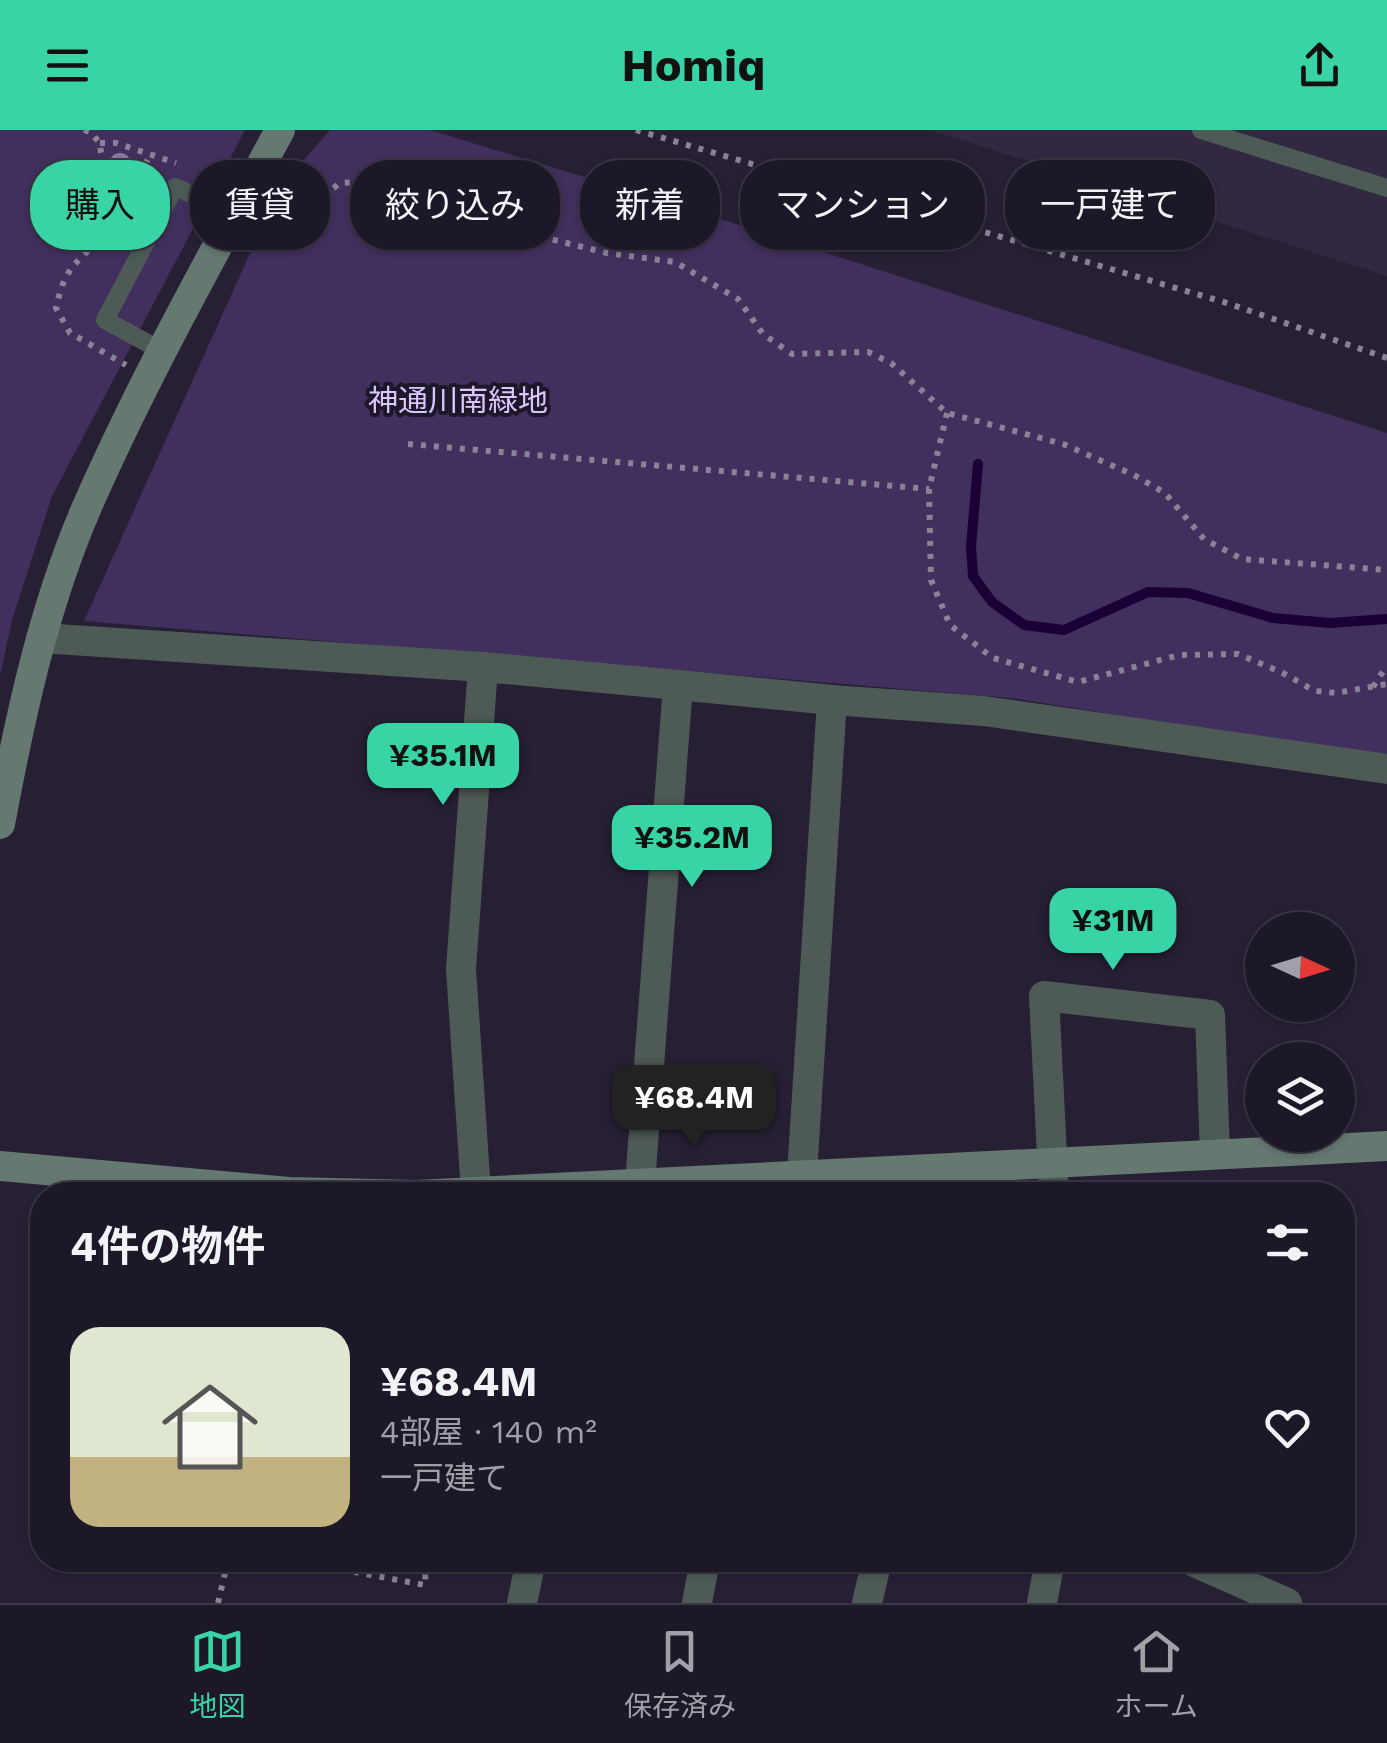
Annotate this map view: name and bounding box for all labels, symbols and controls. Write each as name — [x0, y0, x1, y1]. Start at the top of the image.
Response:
icon: menu — [40, 38, 95, 93]
icon: share — [1292, 38, 1347, 93]
text: Homiq — [622, 39, 765, 92]
chip: 購入 — [30, 160, 170, 250]
chip: 賃貸 — [190, 160, 330, 250]
chip: 絞り込み — [350, 160, 560, 250]
chip: 新着 — [580, 160, 720, 250]
chip: マンション — [740, 160, 985, 250]
chip: 一戸建て — [1005, 160, 1215, 250]
park label: 神通川南緑地 — [368, 383, 548, 418]
pin: ¥35.1M — [362, 723, 524, 808]
text: ¥35.1M — [389, 736, 497, 774]
pin: ¥35.2M — [611, 805, 773, 890]
text: ¥35.2M — [634, 818, 750, 856]
pin: ¥31M — [1054, 888, 1172, 973]
text: ¥31M — [1071, 901, 1155, 939]
north arrow — [1245, 912, 1355, 1022]
map controls — [1245, 912, 1355, 1152]
button: layers — [1245, 1042, 1355, 1152]
pin: ¥68.4M — [613, 1065, 775, 1150]
text: ¥68.4M — [634, 1078, 754, 1116]
icon: filters — [1260, 1215, 1315, 1270]
text: 4件の物件 — [70, 1222, 265, 1271]
text: ¥68.4M — [380, 1357, 538, 1406]
icon: home — [150, 1367, 270, 1487]
icon: heart — [1260, 1400, 1315, 1455]
text: 4部屋 · 140 m² — [380, 1413, 597, 1451]
text: 一戸建て — [380, 1459, 508, 1497]
tab: 地図 — [189, 1624, 245, 1724]
tab: 保存済み — [624, 1624, 736, 1724]
tab: ホーム — [1115, 1624, 1198, 1724]

